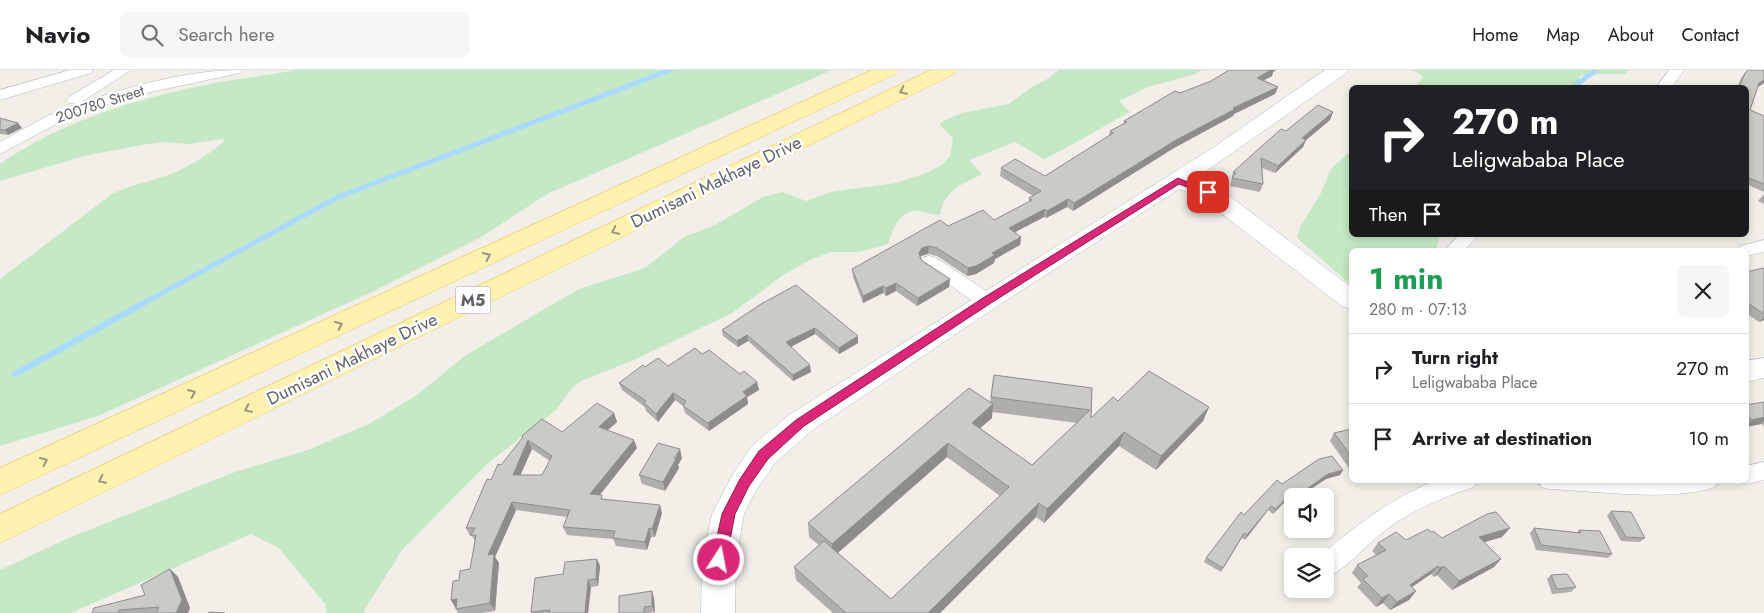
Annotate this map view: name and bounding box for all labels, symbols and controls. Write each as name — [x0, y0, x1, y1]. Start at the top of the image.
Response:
search box — [120, 12, 470, 57]
text: Navio — [25, 17, 90, 52]
icon: search — [138, 21, 166, 49]
text: Search here — [178, 21, 274, 48]
text: Home — [1472, 22, 1518, 48]
text: Map — [1546, 22, 1580, 48]
text: About — [1608, 22, 1653, 48]
text: Contact — [1681, 22, 1739, 48]
street label: 200780 Street — [53, 79, 147, 129]
one-way arrow — [899, 85, 908, 96]
text: 270 m — [1452, 97, 1558, 147]
icon: right — [1369, 105, 1434, 170]
street label: Dumisani Makhaye Drive — [626, 129, 806, 235]
text: Leligwababa Place — [1452, 143, 1624, 175]
pin — [1187, 171, 1229, 213]
icon: arrive — [1194, 178, 1222, 206]
icon: arrive — [1418, 200, 1446, 228]
text: Then — [1369, 201, 1408, 228]
one-way arrow — [611, 225, 620, 235]
one-way arrow — [482, 252, 491, 263]
text: 1 min — [1369, 257, 1443, 300]
button: close — [1677, 265, 1729, 317]
road number: M5 — [456, 286, 490, 314]
text: 280 m · 07:13 — [1369, 298, 1467, 321]
street label: Dumisani Makhaye Drive — [262, 306, 442, 412]
one-way arrow — [334, 320, 343, 331]
text: Turn right — [1412, 344, 1498, 371]
icon: right — [1369, 355, 1397, 383]
text: 270 m — [1676, 355, 1729, 382]
text: Leligwababa Place — [1412, 371, 1537, 394]
one-way arrow — [187, 388, 196, 399]
one-way arrow — [244, 403, 253, 413]
icon: arrive — [1369, 425, 1397, 453]
text: Arrive at destination — [1412, 425, 1592, 452]
text: 10 m — [1689, 425, 1729, 452]
one-way arrow — [39, 457, 48, 467]
one-way arrow — [98, 473, 107, 484]
map controls — [1284, 488, 1334, 598]
button: sound — [1284, 488, 1334, 538]
position arrow — [692, 533, 744, 585]
button: layers — [1284, 548, 1334, 598]

